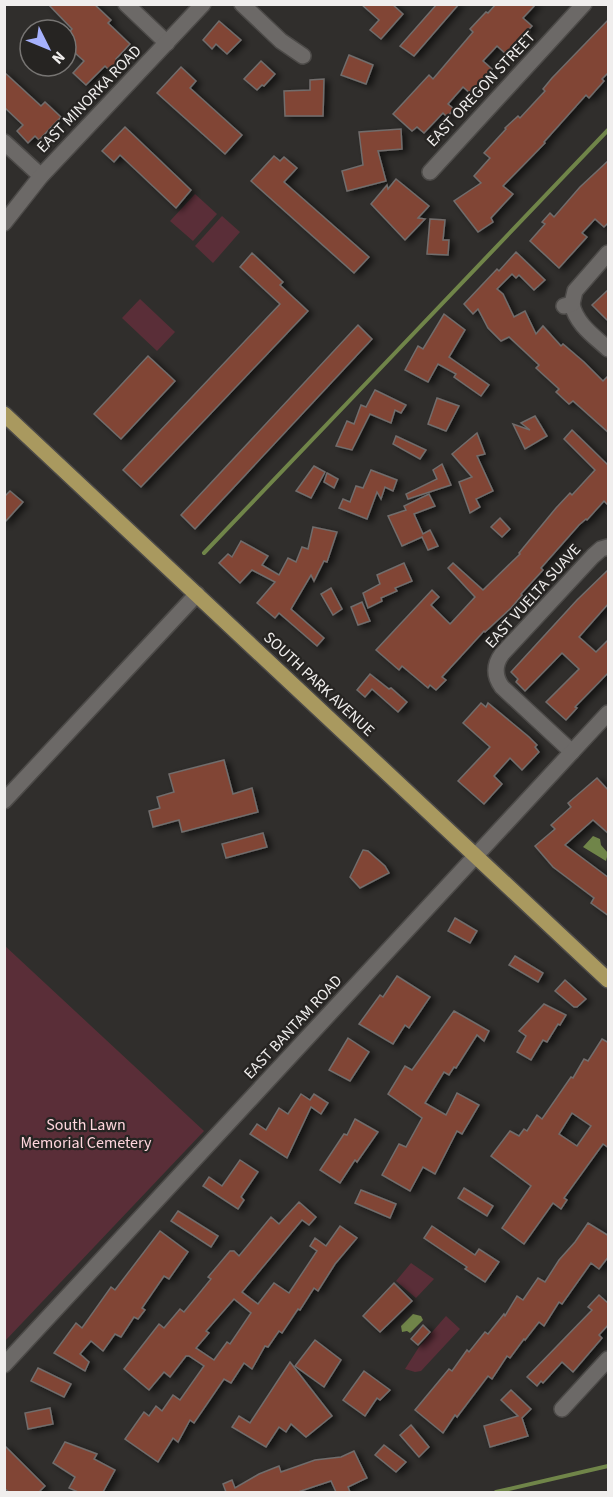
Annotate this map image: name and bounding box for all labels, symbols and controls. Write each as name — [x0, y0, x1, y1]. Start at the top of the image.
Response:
north arrow — [18, 18, 78, 78]
street label: EAST OREGON STREET — [422, 26, 541, 152]
street label: EAST MINORKA ROAD — [33, 41, 145, 157]
street label: EAST VUELTA SUAVE — [480, 539, 586, 653]
street label: SOUTH PARK AVENUE — [259, 627, 379, 741]
street label: EAST BANTAM ROAD — [239, 970, 347, 1084]
park label: South Lawn Memorial Cemetery — [20, 1114, 152, 1154]

